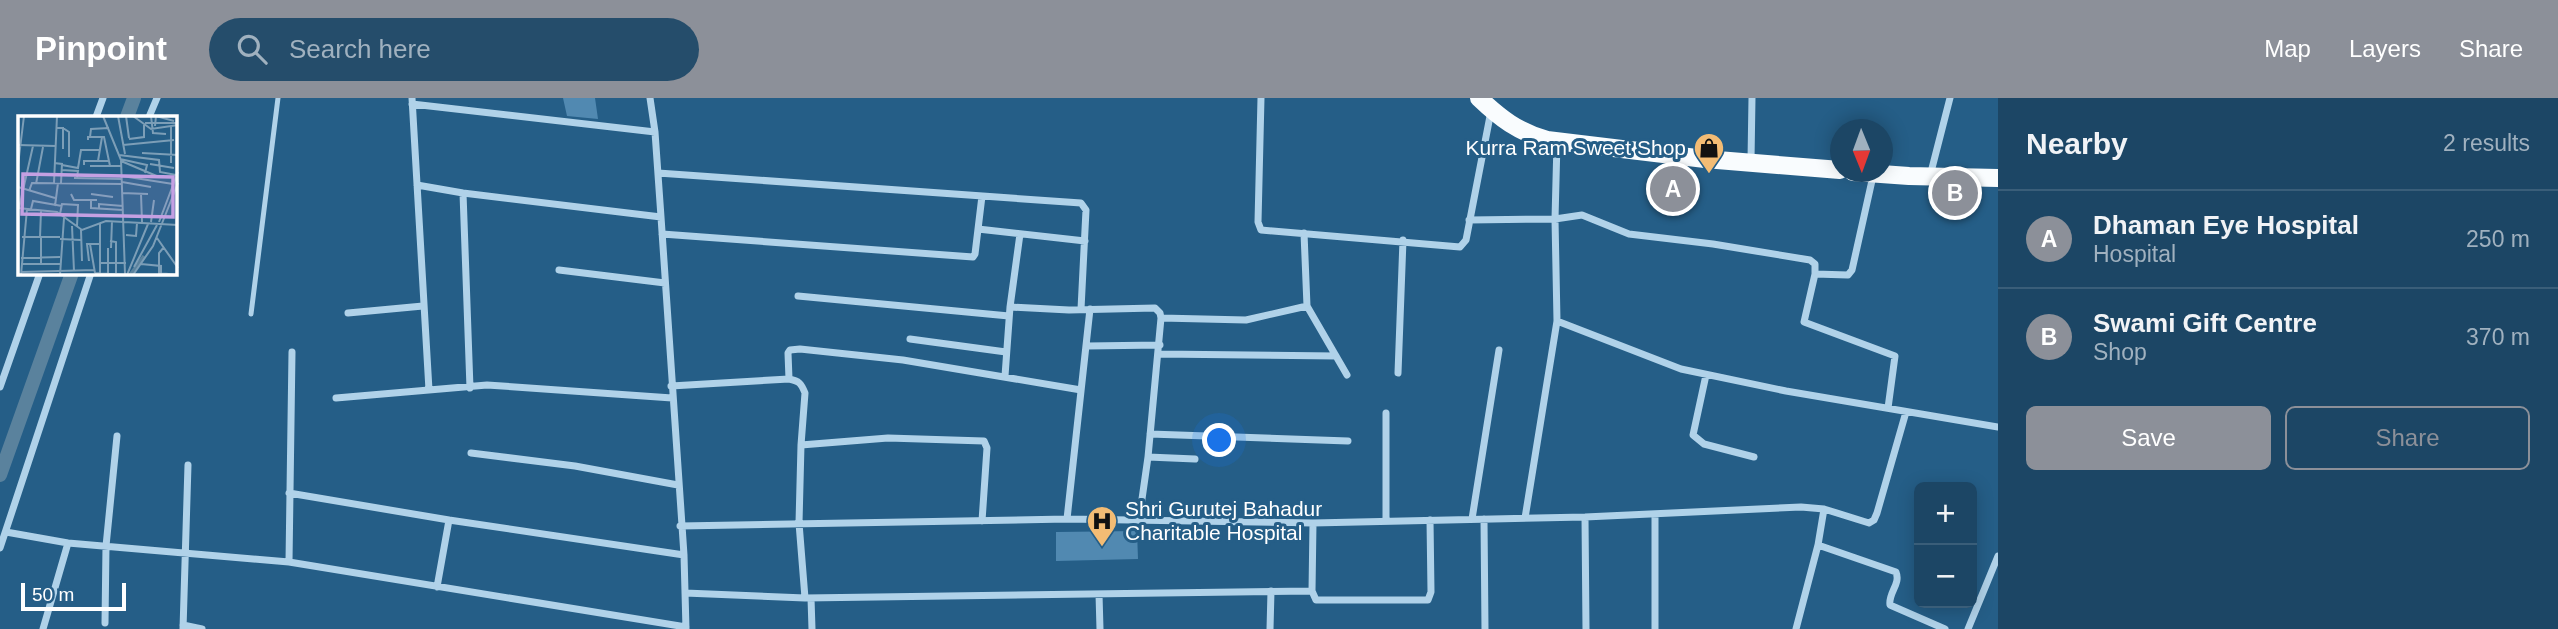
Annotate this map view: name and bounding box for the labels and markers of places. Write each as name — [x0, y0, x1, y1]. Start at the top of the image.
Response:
shop icon: Kurra Ram Sweet Shop — [1692, 131, 1726, 175]
place label: Kurra Ram Sweet Shop — [1465, 136, 1686, 159]
pin: A — [1650, 163, 1696, 215]
pin: B — [1932, 167, 1978, 219]
place label: Shri Gurutej Bahadur Charitable Hospital — [1125, 497, 1322, 544]
hospital icon: Shri Gurutej Bahadur Charitable Hospital — [1085, 504, 1119, 548]

